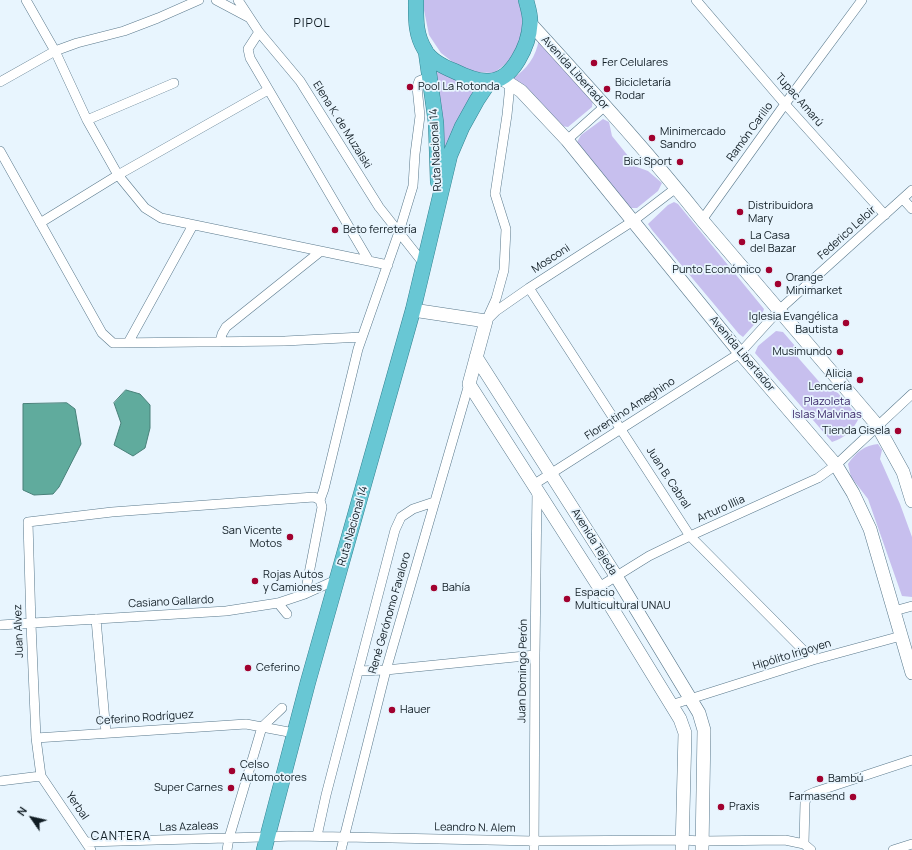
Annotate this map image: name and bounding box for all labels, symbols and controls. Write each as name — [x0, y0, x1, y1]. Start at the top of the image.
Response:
district label: PIPOL — [293, 17, 331, 31]
street label: Avenida Libertador — [538, 33, 612, 113]
place label: Fer Celulares — [602, 56, 668, 70]
marker: Fer Celulares — [589, 58, 599, 68]
street label: Tupac Amarú — [772, 71, 826, 129]
place label: Bicicletaría Rodar — [615, 76, 671, 102]
street label: Elena K. de Muzalski — [310, 79, 374, 171]
place label: Pool La Rotonda — [418, 80, 500, 94]
marker: Pool La Rotonda — [405, 82, 415, 92]
marker: Bicicletaría Rodar — [602, 84, 612, 94]
street label: Ramón Carillo — [724, 100, 776, 164]
street label: Ruta Nacional 14 — [427, 108, 445, 192]
place label: Minimercado Sandro — [660, 125, 726, 151]
marker: Minimercado Sandro — [647, 133, 657, 143]
place label: Bici Sport — [624, 155, 672, 169]
marker: Bici Sport — [675, 157, 685, 167]
place label: Distribuidora Mary — [748, 199, 813, 225]
street label: Federico Leloir — [815, 203, 879, 263]
marker: Distribuidora Mary — [735, 207, 745, 217]
place label: Beto ferretería — [343, 223, 417, 237]
marker: Beto ferretería — [330, 225, 340, 235]
place label: La Casa del Bazar — [750, 229, 796, 255]
marker: La Casa del Bazar — [737, 237, 747, 247]
street label: Mosconi — [529, 242, 573, 276]
place label: Punto Económico — [672, 263, 761, 277]
marker: Punto Económico — [764, 265, 774, 275]
place label: Orange Minimarket — [786, 271, 843, 297]
marker: Orange Minimarket — [773, 279, 783, 289]
place label: Iglesia Evangélica Bautista — [749, 310, 838, 336]
street label: Avenida Libertador — [707, 313, 777, 395]
marker: Iglesia Evangélica Bautista — [841, 318, 851, 328]
place label: Musimundo — [772, 345, 832, 359]
marker: Musimundo — [835, 347, 845, 357]
place label: Alicia Lencería — [809, 367, 852, 393]
street label: Florentino Ameghino — [582, 375, 678, 443]
marker: Alicia Lencería — [855, 375, 865, 385]
park label: Plazoleta Islas Malvinas — [792, 395, 862, 421]
place label: Tienda Gisela — [822, 424, 890, 438]
marker: Tienda Gisela — [893, 426, 903, 436]
street label: Juan B. Cabral — [643, 445, 693, 511]
street label: Ruta Nacional 14 — [335, 484, 371, 568]
street label: Arturo Illia — [695, 493, 747, 525]
street label: Avenida Tejeda — [568, 506, 620, 578]
place label: San Vicente Motos — [222, 524, 282, 550]
marker: San Vicente Motos — [285, 532, 295, 542]
street label: René Gerónomo Favaloro — [366, 551, 414, 675]
place label: Rojas Autos y Camiones — [263, 568, 323, 594]
marker: Rojas Autos y Camiones — [250, 576, 260, 586]
place label: Bahía — [442, 581, 470, 595]
marker: Bahía — [429, 583, 439, 593]
place label: Espacio Multicultural UNAU — [575, 586, 671, 612]
street label: Casiano Gallardo — [128, 593, 214, 611]
marker: Espacio Multicultural UNAU — [562, 594, 572, 604]
street label: Juan Alvez — [11, 604, 27, 658]
street label: Juan Domingo Perón — [515, 619, 531, 723]
street label: Hipólito Irigoyen — [751, 637, 833, 673]
place label: Ceferino — [256, 661, 300, 675]
marker: Ceferino — [243, 663, 253, 673]
place label: Hauer — [400, 703, 431, 717]
marker: Hauer — [387, 705, 397, 715]
street label: Ceferino Rodríguez — [96, 708, 194, 728]
place label: Celso Automotores — [240, 758, 307, 784]
marker: Celso Automotores — [227, 766, 237, 776]
place label: Bambú — [828, 772, 863, 786]
marker: Bambú — [815, 774, 825, 784]
place label: Super Carnes — [154, 781, 223, 795]
marker: Super Carnes — [226, 783, 236, 793]
street label: Yerbal — [63, 790, 91, 822]
place label: Farmasend — [789, 790, 845, 804]
marker: Farmasend — [848, 792, 858, 802]
north arrow — [12, 798, 52, 838]
place label: Praxis — [729, 800, 760, 814]
marker: Praxis — [716, 802, 726, 812]
text: N — [13, 804, 30, 818]
street label: Las Azaleas — [159, 819, 219, 835]
street label: Leandro N. Alem — [434, 821, 516, 835]
district label: CANTERA — [91, 830, 151, 844]

